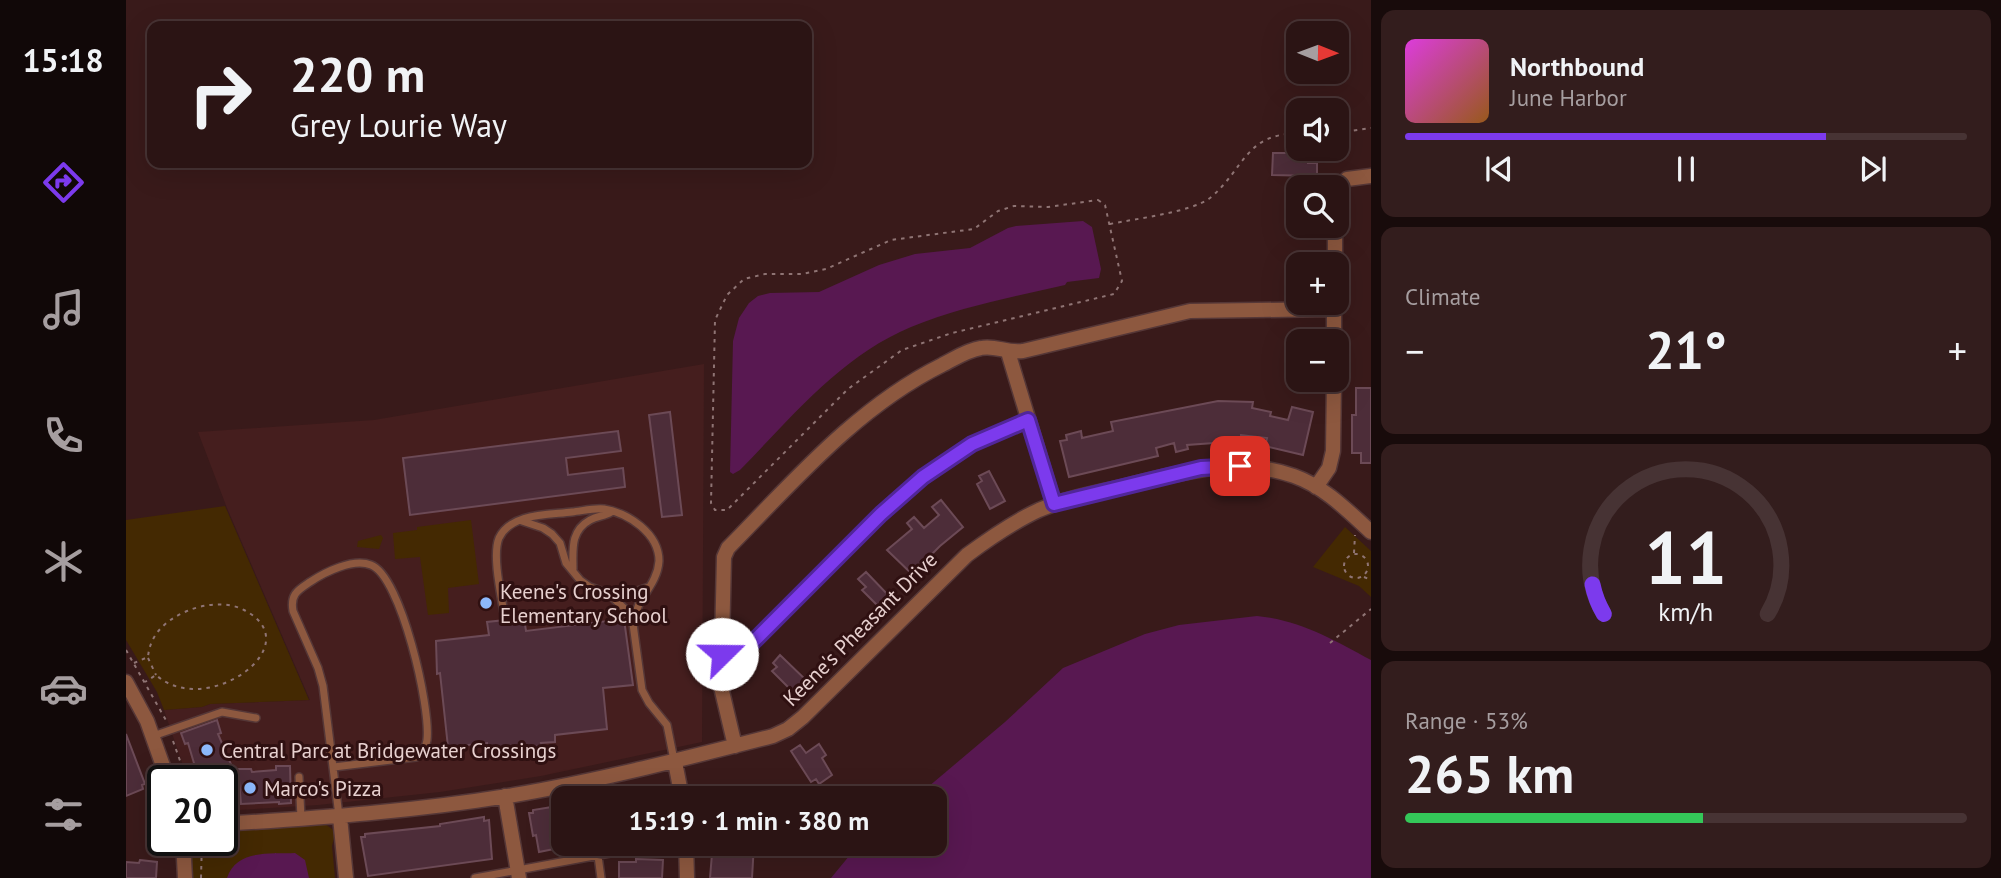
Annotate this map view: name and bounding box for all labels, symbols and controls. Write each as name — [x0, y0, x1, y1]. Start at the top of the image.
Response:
north arrow — [1286, 21, 1349, 84]
map controls — [1286, 21, 1349, 392]
text: 15:18 — [22, 39, 104, 81]
text: 220 m — [290, 42, 425, 106]
icon: right — [175, 49, 266, 140]
text: Northbound — [1510, 50, 1644, 83]
text: June Harbor — [1510, 83, 1627, 112]
button: sound — [1286, 98, 1349, 161]
text: Grey Lourie Way — [290, 104, 507, 146]
icon: previous — [1480, 150, 1518, 188]
icon: pause — [1667, 150, 1705, 188]
icon: next — [1854, 150, 1892, 188]
icon: directions — [39, 158, 88, 207]
button: search — [1286, 175, 1349, 238]
button: + — [1286, 252, 1349, 315]
text: Climate — [1405, 282, 1480, 311]
icon: music — [39, 285, 88, 334]
text: 21° — [1645, 316, 1727, 383]
text: − — [1405, 326, 1424, 375]
text: + — [1948, 326, 1967, 375]
button: − — [1286, 329, 1349, 392]
icon: phone — [39, 411, 88, 460]
pin — [1210, 436, 1270, 496]
icon: arrive — [1221, 447, 1259, 485]
text: 11 — [1645, 510, 1727, 604]
icon: climate — [39, 537, 88, 586]
street label: Keene's Pheasant Drive — [777, 546, 943, 712]
place label: Keene's Crossing Elementary School — [500, 578, 667, 629]
marker: Keene's Crossing Elementary School — [478, 595, 494, 611]
text: km/h — [1659, 595, 1713, 627]
position arrow — [685, 617, 759, 691]
icon: car — [39, 664, 88, 713]
text: Range · 53% — [1405, 706, 1528, 735]
place label: Central Parc at Bridgewater Crossings — [221, 737, 556, 764]
text: 265 km — [1405, 740, 1574, 807]
marker: Central Parc at Bridgewater Crossings — [199, 742, 215, 758]
speed limit sign: 20 — [147, 765, 238, 856]
place label: Marco's Pizza — [264, 775, 382, 802]
marker: Marco's Pizza — [242, 780, 258, 796]
icon: filters — [39, 790, 88, 839]
text: 15:19 · 1 min · 380 m — [629, 804, 869, 837]

